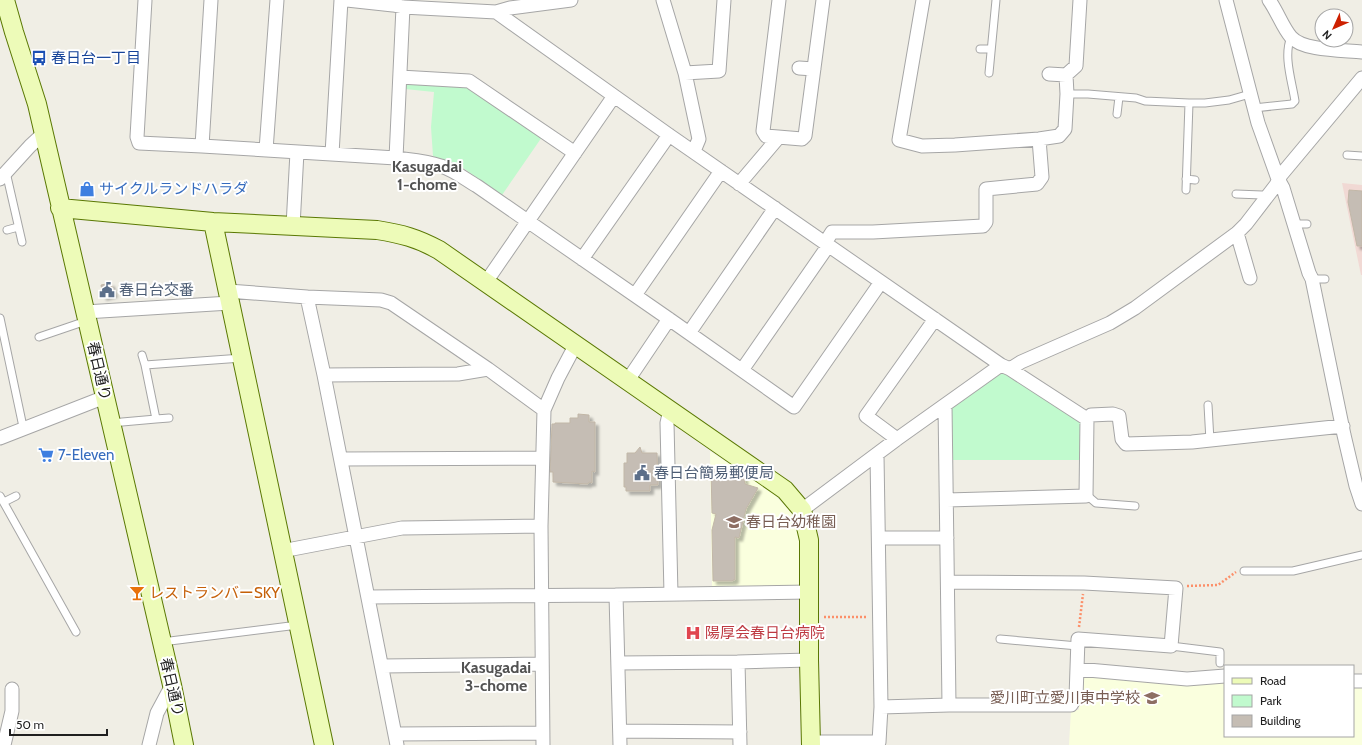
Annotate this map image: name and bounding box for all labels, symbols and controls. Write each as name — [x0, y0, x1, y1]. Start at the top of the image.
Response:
north arrow — [1314, 8, 1354, 48]
text: N — [1319, 27, 1335, 43]
bus stop icon: 春日台一丁目 — [30, 49, 48, 67]
place label: 春日台一丁目 — [51, 49, 141, 67]
district label: Kasugadai 1-chome — [392, 157, 462, 194]
shop icon: サイクルランドハラダ — [78, 180, 96, 198]
place label: サイクルランドハラダ — [99, 180, 248, 198]
public building icon: 春日台交番 — [98, 281, 116, 299]
place label: 春日台交番 — [119, 281, 194, 299]
street label: 春日通り — [83, 340, 115, 402]
supermarket icon: 7-Eleven — [37, 446, 55, 464]
place label: 7-Eleven — [58, 446, 114, 464]
public building icon: 春日台簡易郵便局 — [633, 464, 651, 482]
place label: 春日台簡易郵便局 — [654, 464, 774, 482]
school or university icon: 春日台幼稚園 — [725, 513, 743, 531]
place label: 春日台幼稚園 — [746, 513, 836, 531]
bar icon: レストランバーSKY — [128, 584, 146, 602]
place label: レストランバーSKY — [149, 584, 280, 602]
hospital icon: 陽厚会春日台病院 — [684, 624, 702, 642]
place label: 陽厚会春日台病院 — [705, 624, 825, 642]
street label: 春日通り — [156, 656, 188, 718]
district label: Kasugadai 3-chome — [461, 658, 531, 695]
legend — [1224, 665, 1354, 737]
text: Road — [1260, 673, 1286, 688]
place label: 愛川町立愛川東中学校 — [990, 689, 1140, 707]
school or university icon: 愛川町立愛川東中学校 — [1143, 689, 1161, 707]
text: Park — [1260, 693, 1282, 708]
scale bar — [10, 711, 107, 737]
text: Building — [1260, 713, 1302, 728]
text: 50 m — [16, 717, 44, 732]

